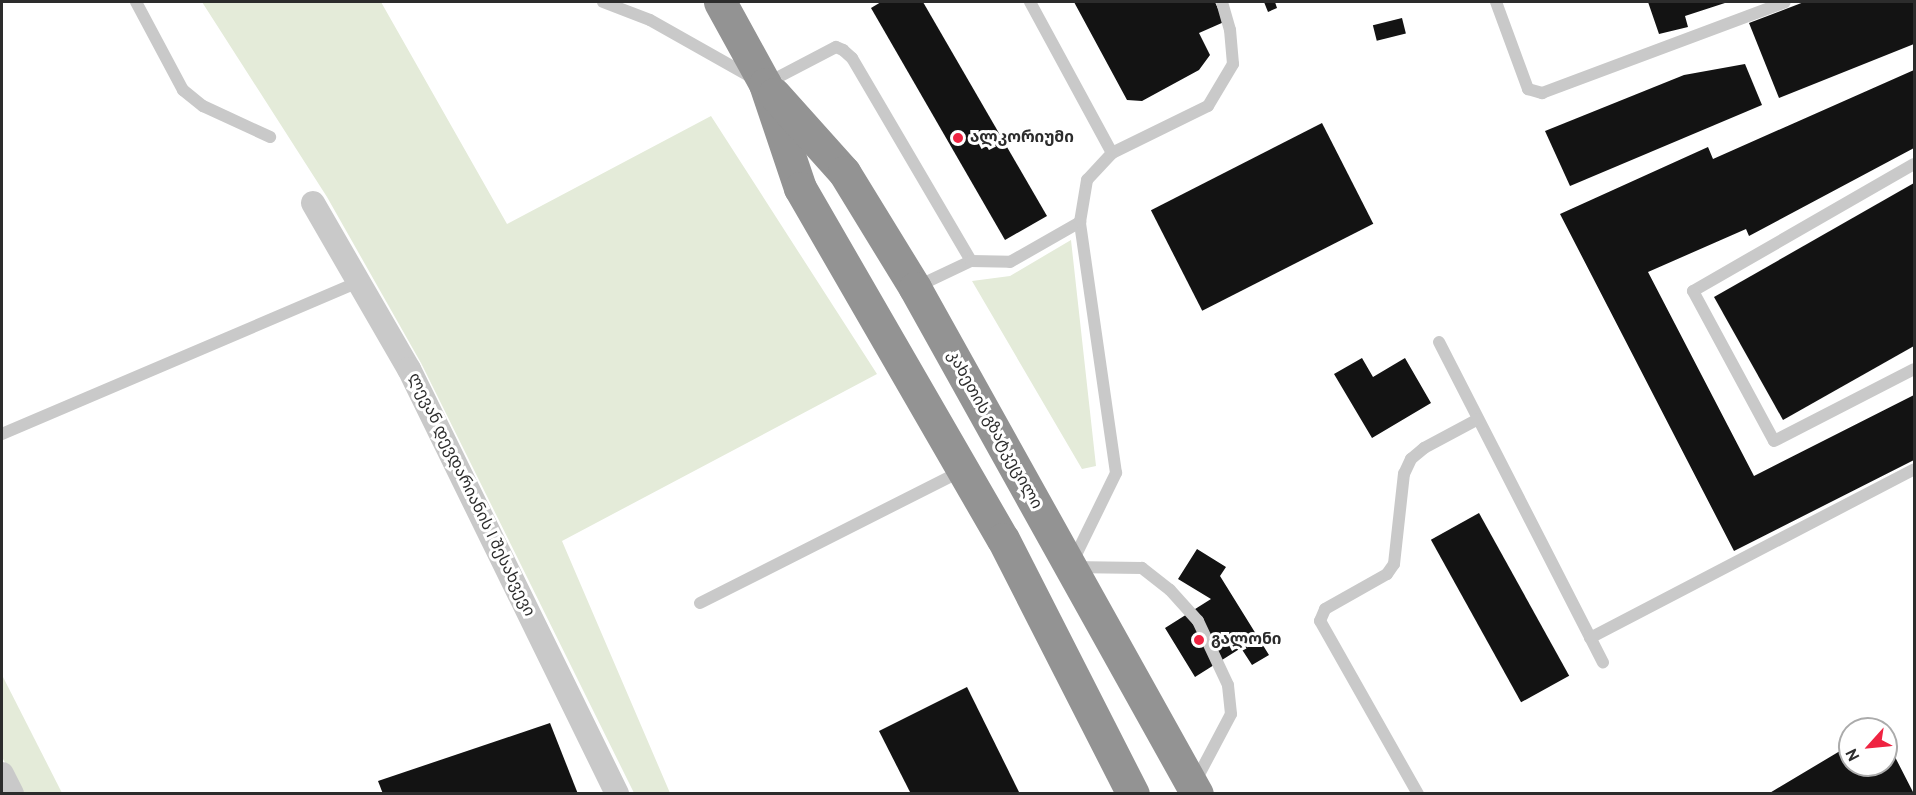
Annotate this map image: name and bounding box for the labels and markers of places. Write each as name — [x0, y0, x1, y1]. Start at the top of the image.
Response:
place label: ალკორიუმი — [970, 128, 1074, 148]
marker: ალკორიუმი — [951, 131, 965, 145]
place label: გალონი — [1211, 630, 1282, 650]
marker: გალონი — [1192, 633, 1206, 647]

